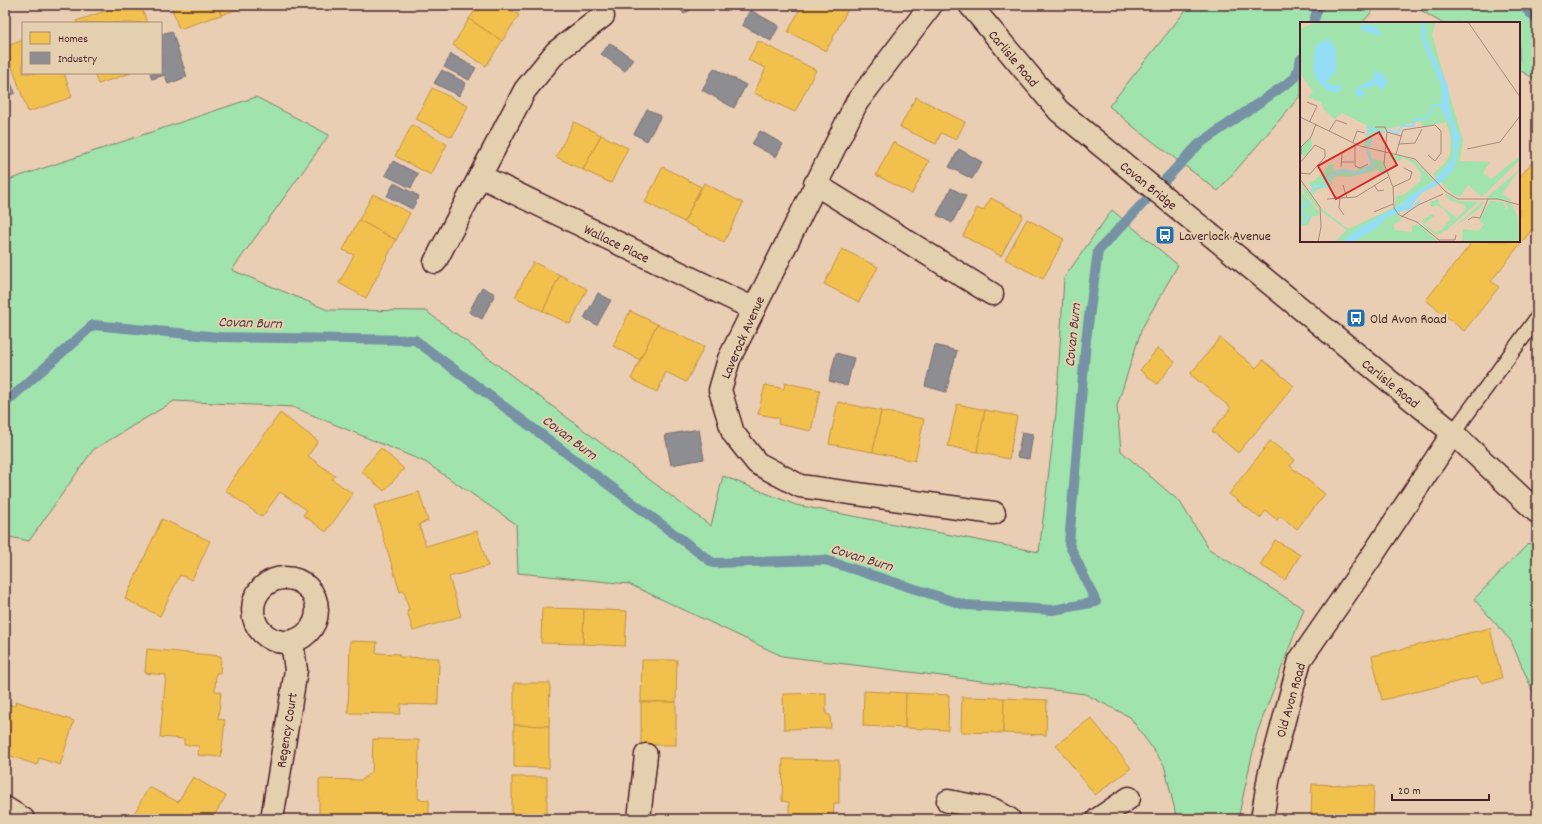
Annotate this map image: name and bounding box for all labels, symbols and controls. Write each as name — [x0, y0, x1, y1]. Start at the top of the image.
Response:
legend — [22, 22, 162, 74]
inset map — [1300, 22, 1520, 242]
street label: Carlisle Road — [983, 26, 1042, 92]
text: Homes — [58, 31, 88, 48]
text: Industry — [58, 51, 98, 68]
street label: Covan Bridge — [1115, 157, 1181, 216]
street label: Wallace Place — [580, 220, 652, 269]
bus stop icon: Laverlock Avenue — [1154, 224, 1176, 246]
place label: Laverlock Avenue — [1179, 227, 1271, 247]
street label: Laverock Avenue — [717, 293, 771, 382]
water label: Covan Burn — [1060, 301, 1088, 368]
bus stop icon: Old Avon Road — [1345, 307, 1367, 329]
place label: Old Avon Road — [1370, 310, 1447, 330]
water label: Covan Burn — [218, 312, 283, 336]
street label: Carlisle Road — [1357, 355, 1423, 414]
water label: Covan Burn — [537, 411, 602, 467]
water label: Covan Burn — [828, 539, 896, 579]
street label: Old Avon Road — [1272, 661, 1312, 740]
street label: Regency Court — [272, 691, 304, 769]
scale bar — [1392, 776, 1489, 802]
text: 20 m — [1398, 783, 1421, 800]

